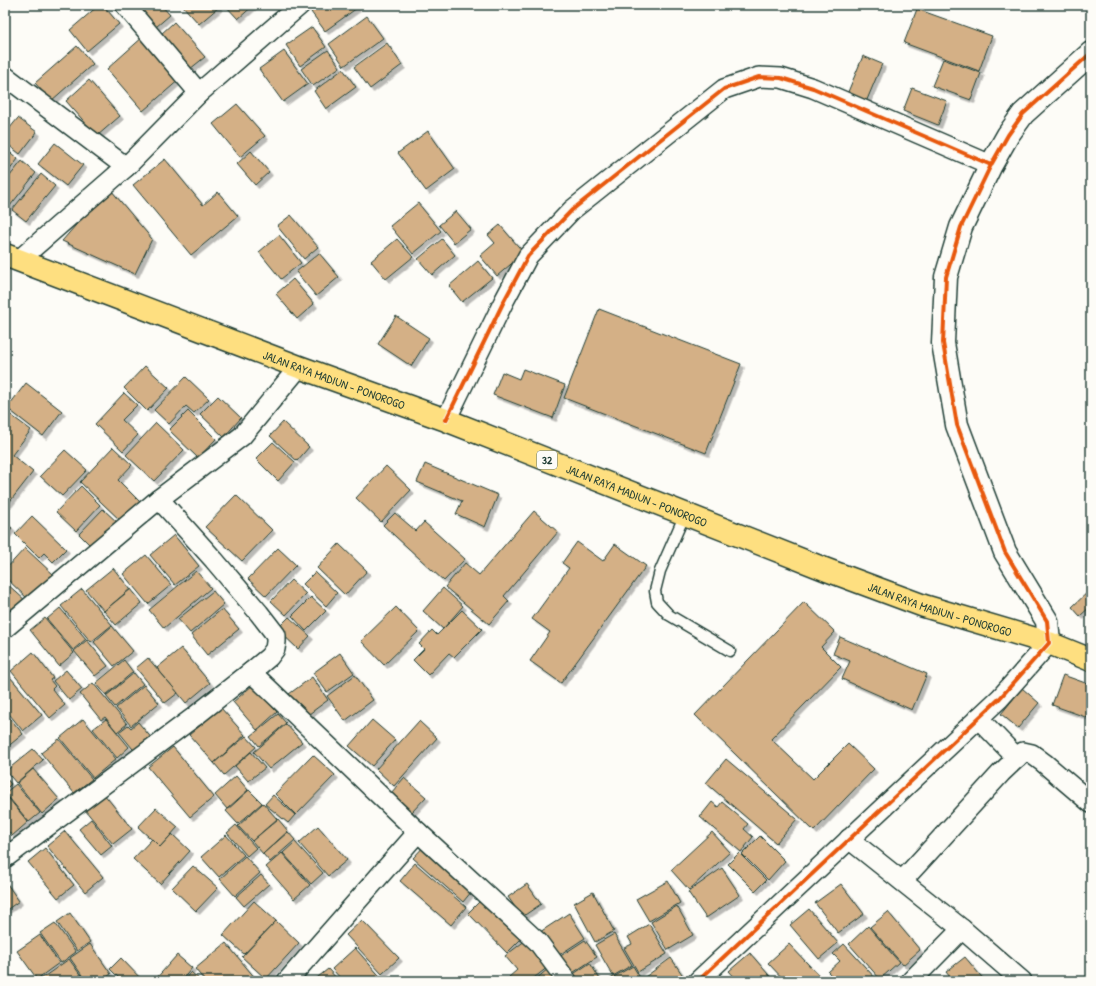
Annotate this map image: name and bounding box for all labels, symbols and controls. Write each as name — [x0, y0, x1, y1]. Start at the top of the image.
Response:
street label: JALAN RAYA MADIUN - PONOROGO — [261, 346, 408, 413]
road number: 32 — [537, 451, 557, 469]
street label: JALAN RAYA MADIUN - PONOROGO — [564, 460, 710, 531]
street label: JALAN RAYA MADIUN - PONOROGO — [866, 578, 1014, 640]

